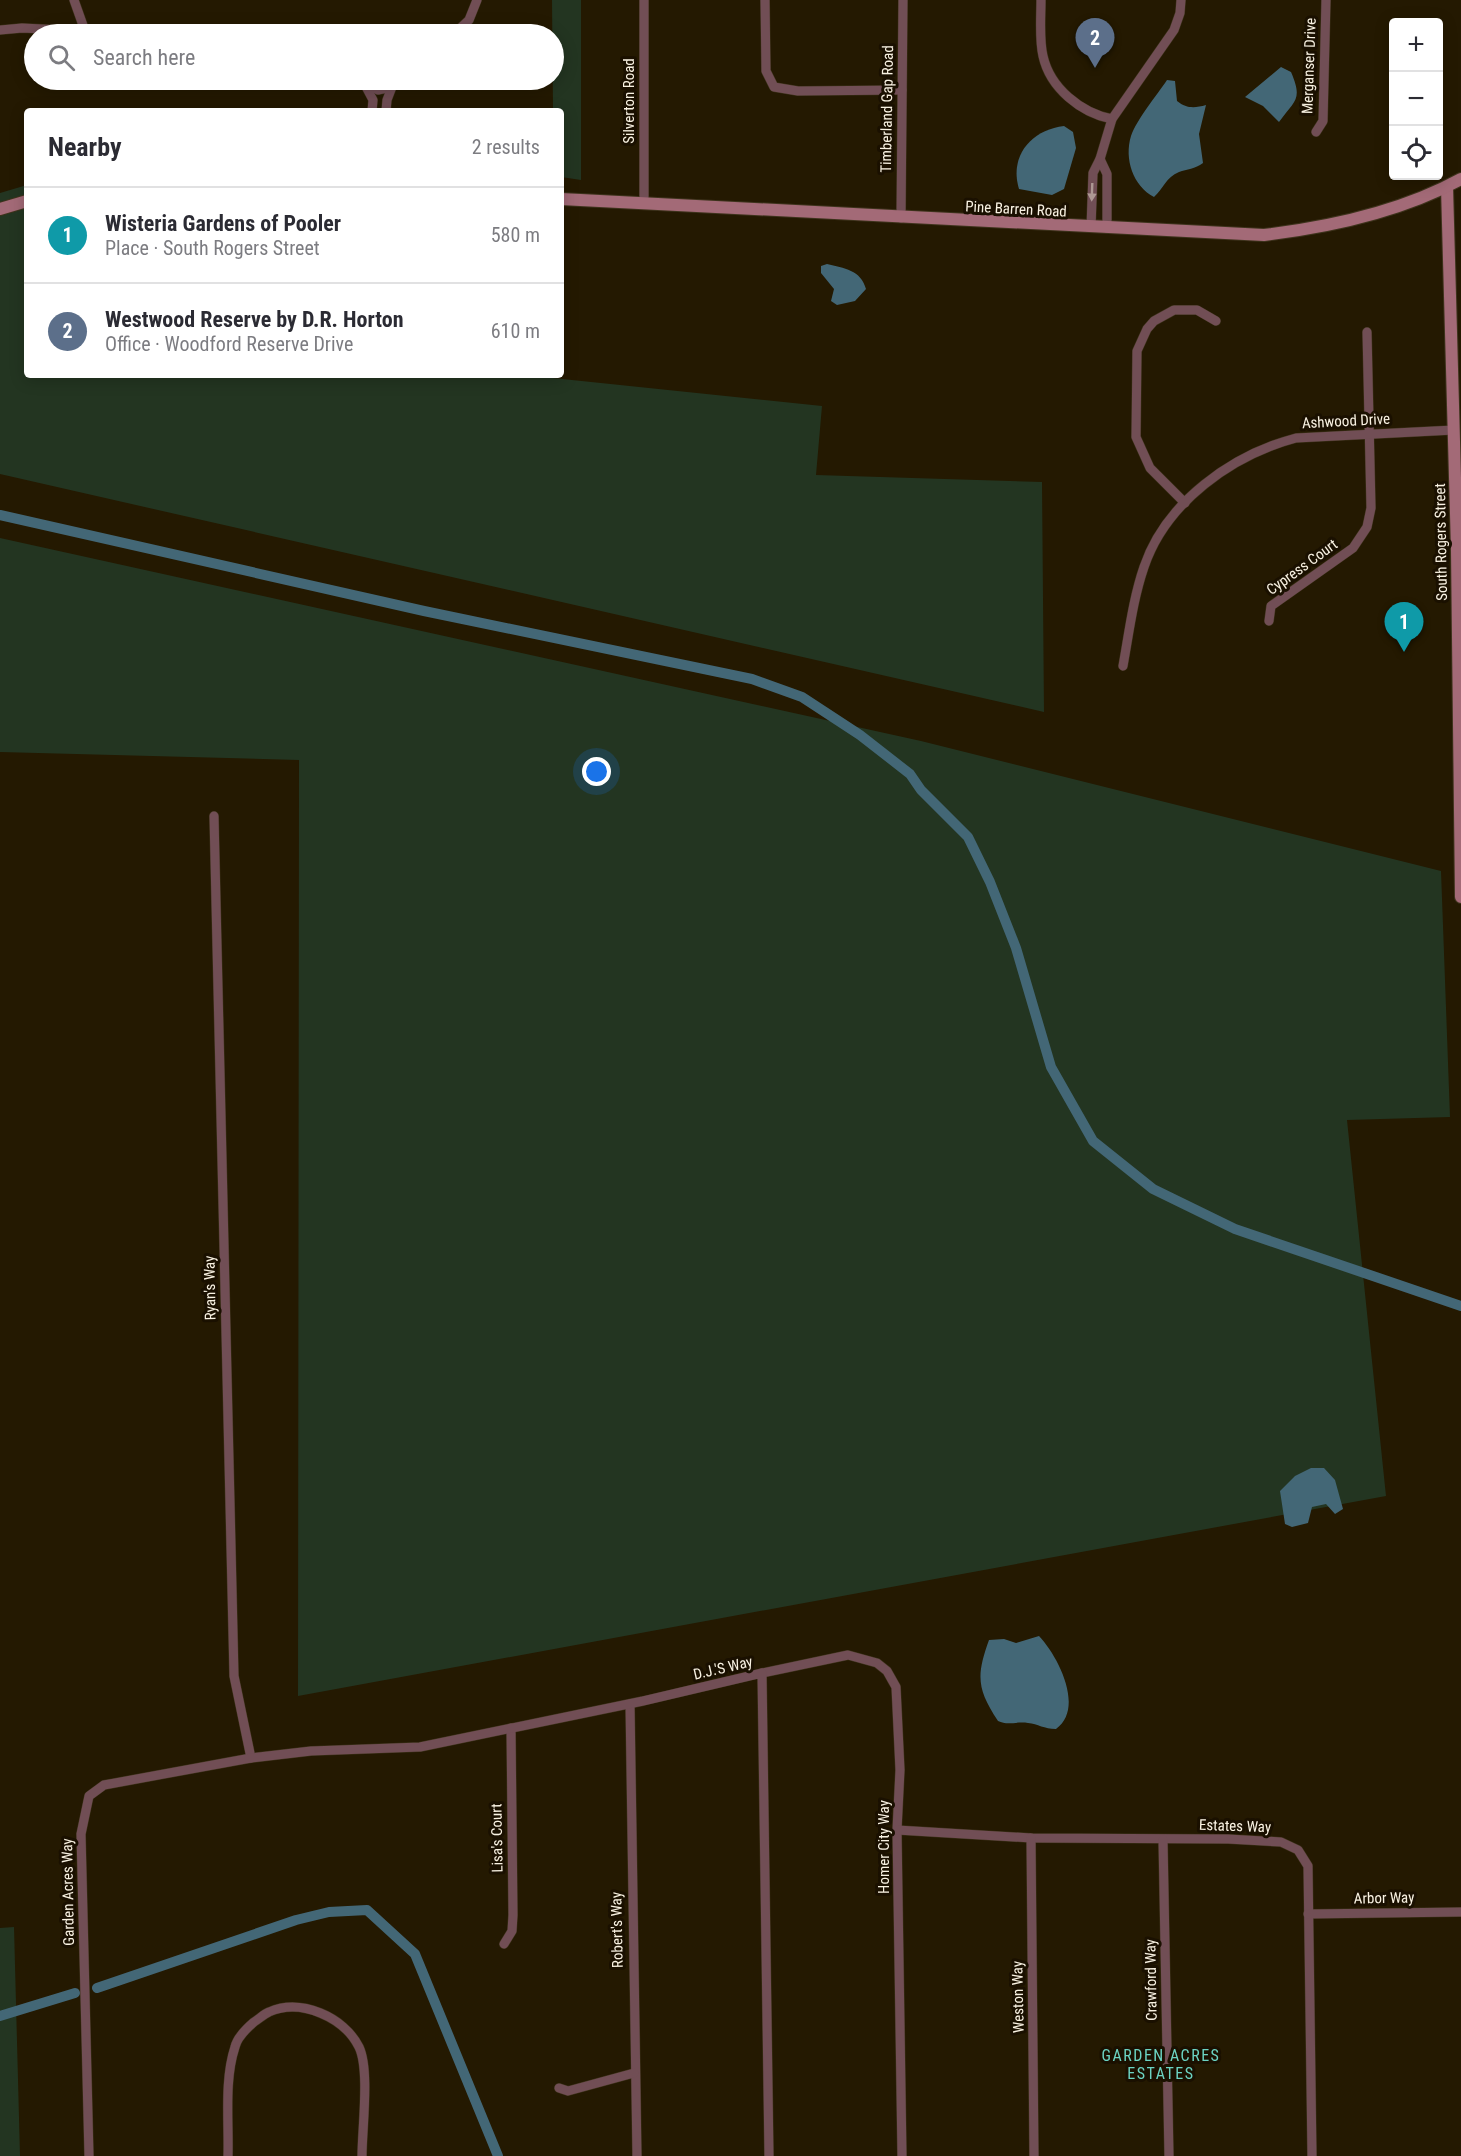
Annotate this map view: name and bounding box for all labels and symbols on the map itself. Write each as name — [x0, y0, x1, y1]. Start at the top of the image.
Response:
street label: Merganser Drive — [1298, 17, 1320, 115]
pin: 2 — [1076, 19, 1114, 68]
street label: Timberland Gap Road — [877, 45, 897, 173]
street label: Silverton Road — [620, 58, 638, 144]
one-way arrow — [1087, 183, 1097, 202]
street label: Pine Barren Road — [965, 197, 1067, 221]
street label: Ashwood Drive — [1301, 410, 1391, 432]
street label: South Rogers Street — [1431, 483, 1451, 601]
street label: Cypress Court — [1263, 535, 1341, 599]
pin: 1 — [1384, 602, 1424, 652]
your location — [582, 757, 611, 786]
street label: Ryan's Way — [200, 1256, 220, 1320]
street label: D.J.'S Way — [692, 1652, 754, 1684]
street label: Homer City Way — [875, 1800, 893, 1894]
street label: Lisa's Court — [487, 1803, 507, 1873]
street label: Estates Way — [1199, 1816, 1271, 1836]
street label: Garden Acres Way — [58, 1838, 78, 1946]
street label: Arbor Way — [1354, 1888, 1414, 1908]
street label: Robert's Way — [607, 1892, 627, 1968]
street label: Crawford Way — [1141, 1939, 1161, 2021]
street label: Weston Way — [1008, 1961, 1028, 2033]
district label: GARDEN ACRES ESTATES — [1102, 2046, 1220, 2083]

